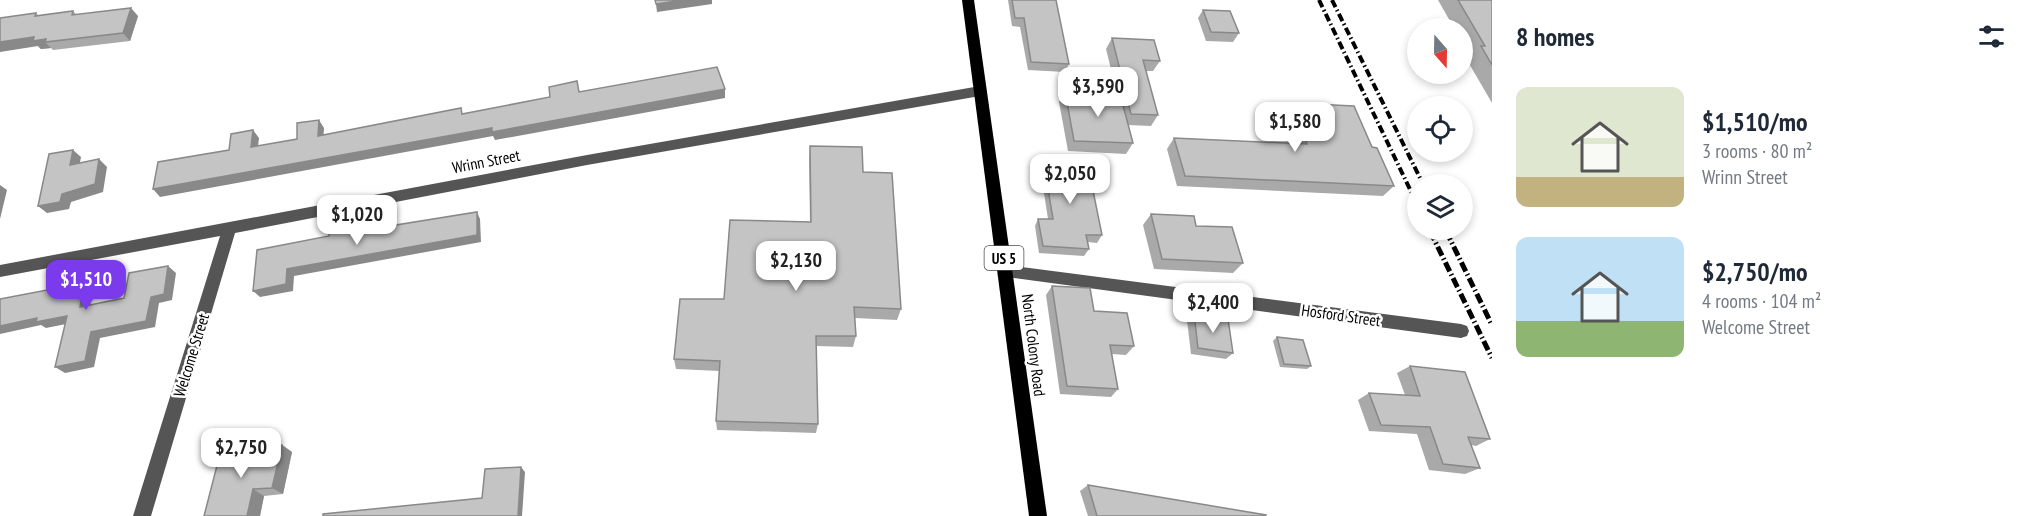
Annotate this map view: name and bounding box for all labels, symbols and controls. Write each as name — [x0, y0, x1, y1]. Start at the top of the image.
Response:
north arrow — [1407, 18, 1473, 84]
map controls — [1407, 18, 1473, 240]
text: 8 homes — [1516, 20, 1594, 53]
icon: filters — [1975, 20, 2008, 53]
pin: $3,590 — [1049, 67, 1147, 118]
text: $3,590 — [1072, 73, 1124, 99]
button: locate — [1407, 96, 1473, 162]
pin: $1,580 — [1246, 102, 1344, 153]
text: $1,510/mo — [1702, 105, 1808, 138]
text: $1,580 — [1269, 108, 1321, 134]
icon: home — [1564, 111, 1636, 183]
text: 3 rooms · 80 m² — [1702, 138, 1812, 164]
street label: Wrinn Street — [450, 145, 522, 177]
pin: $2,050 — [1021, 154, 1119, 205]
text: $2,050 — [1044, 160, 1096, 186]
text: Wrinn Street — [1702, 164, 1788, 190]
button: layers — [1407, 174, 1473, 240]
pin: $1,020 — [308, 195, 406, 246]
text: $1,020 — [331, 201, 383, 227]
pin: $2,130 — [747, 241, 845, 292]
road number: US 5 — [984, 246, 1024, 270]
text: $2,130 — [770, 247, 822, 273]
text: $2,750/mo — [1702, 255, 1808, 288]
pin: $1,510 — [37, 260, 135, 311]
icon: home — [1564, 261, 1636, 333]
text: $1,510 — [60, 266, 112, 292]
pin: $2,400 — [1164, 283, 1262, 334]
text: 4 rooms · 104 m² — [1702, 288, 1821, 314]
text: $2,400 — [1187, 289, 1239, 315]
street label: North Colony Road — [1018, 293, 1050, 397]
street label: Hosford Street — [1300, 300, 1382, 331]
street label: Welcome Street — [169, 310, 213, 399]
text: Welcome Street — [1702, 314, 1810, 340]
pin: $2,750 — [192, 428, 290, 479]
text: $2,750 — [215, 434, 267, 460]

